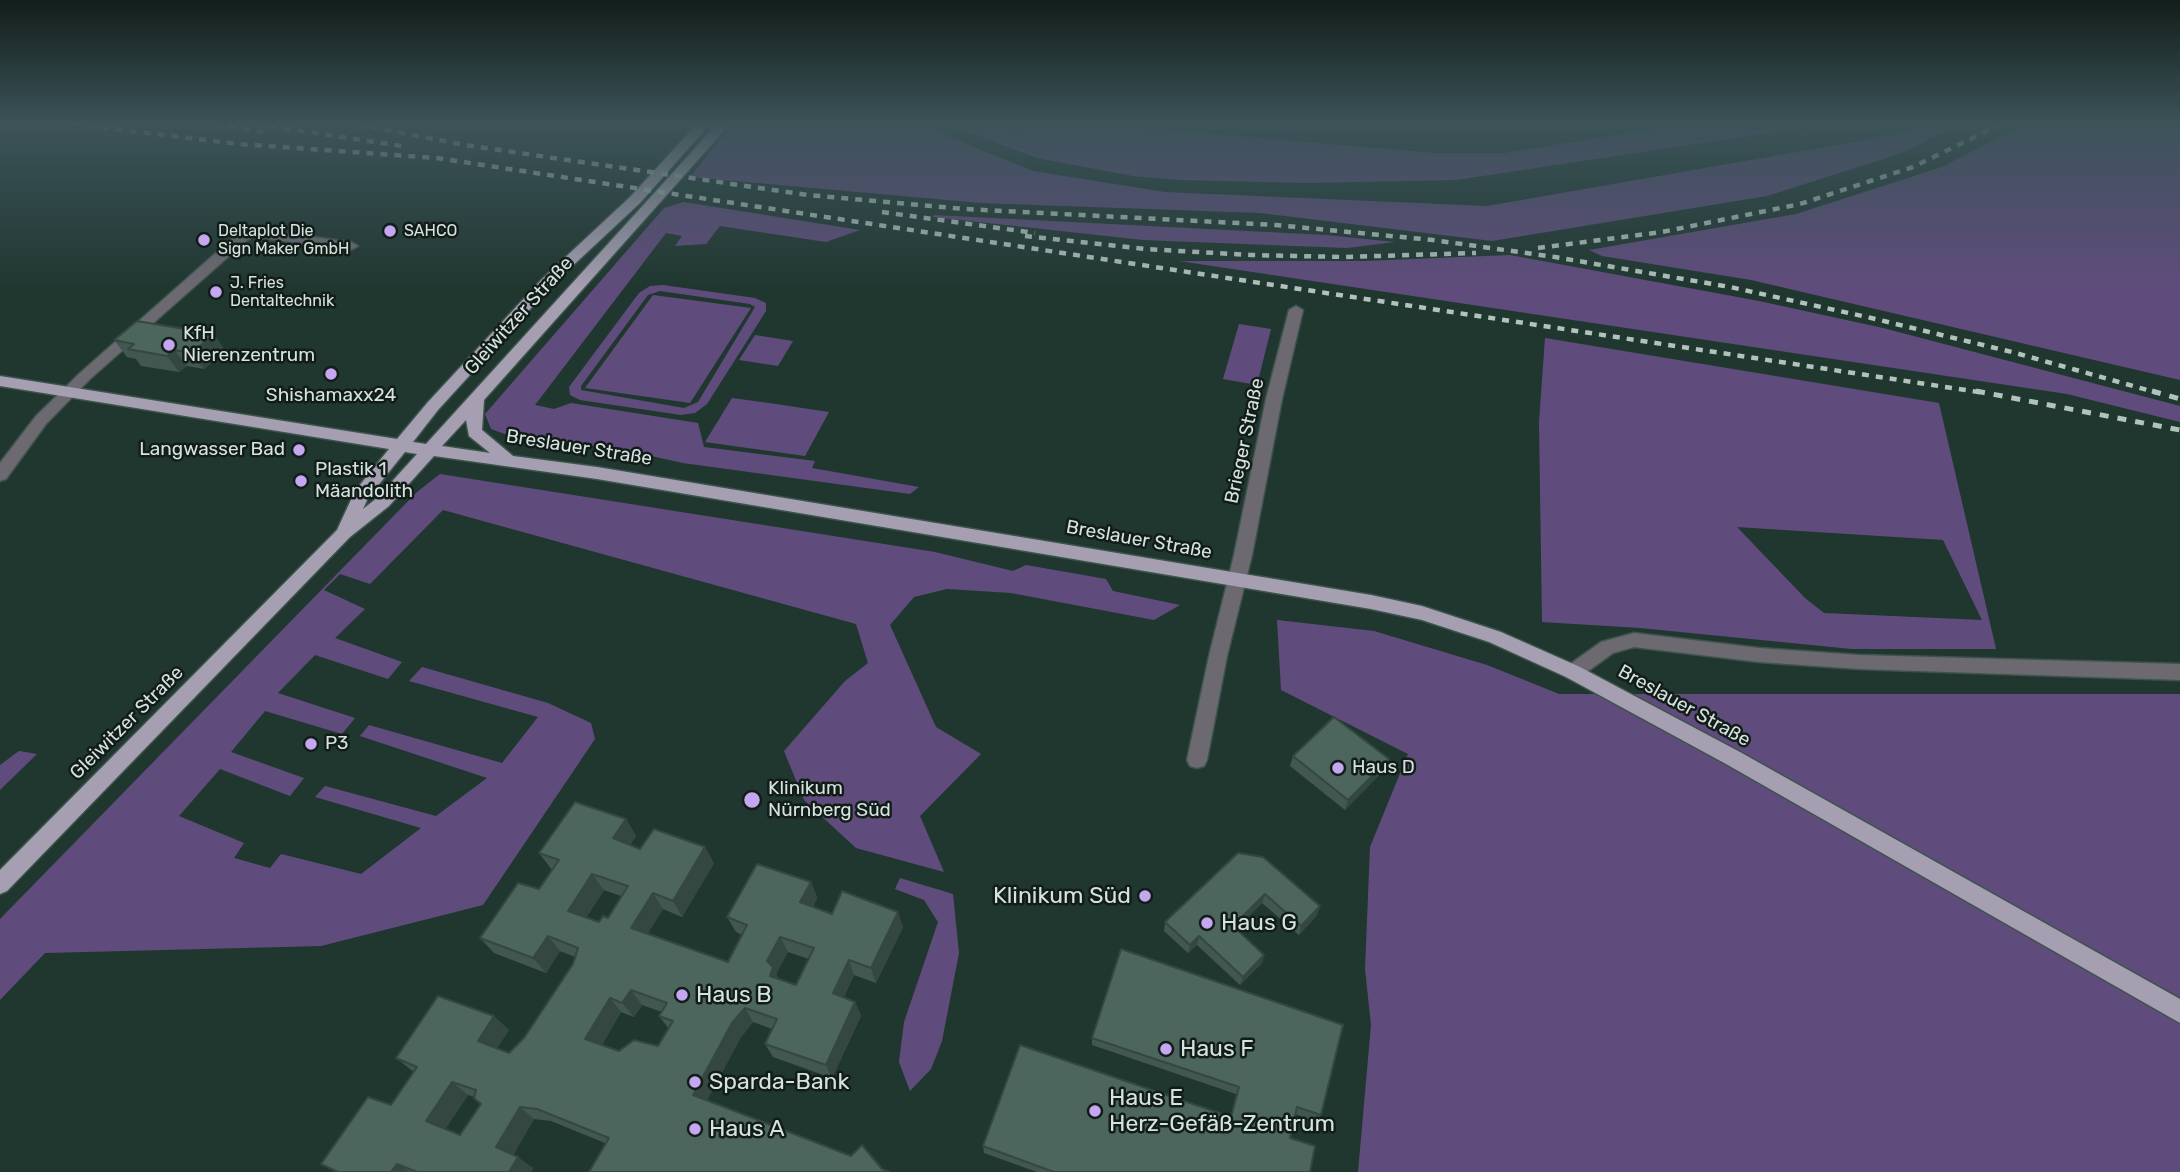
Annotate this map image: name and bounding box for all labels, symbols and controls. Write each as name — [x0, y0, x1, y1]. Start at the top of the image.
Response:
place label: Deltaplot Die Sign Maker GmbH — [218, 221, 349, 259]
place label: SAHCO — [404, 221, 457, 241]
marker: SAHCO — [382, 223, 398, 239]
marker: Deltaplot Die Sign Maker GmbH — [196, 232, 212, 248]
street label: Gleiwitzer Straße — [460, 252, 578, 380]
place label: J. Fries Dentaltechnik — [230, 273, 334, 311]
marker: J. Fries Dentaltechnik — [208, 284, 224, 300]
place label: KfH Nierenzentrum — [183, 323, 315, 367]
marker: KfH Nierenzentrum — [161, 337, 177, 353]
marker: Shishamaxx24 — [323, 366, 339, 382]
street label: Brieger Straße — [1221, 376, 1269, 506]
place label: Shishamaxx24 — [266, 385, 396, 407]
street label: Breslauer Straße — [504, 425, 654, 471]
place label: Langwasser Bad — [139, 439, 285, 461]
marker: Langwasser Bad — [291, 442, 307, 458]
place label: Plastik 1 Mäandolith — [315, 459, 413, 503]
marker: Plastik 1 Mäandolith — [293, 473, 309, 489]
street label: Breslauer Straße — [1064, 516, 1214, 564]
street label: Breslauer Straße — [1614, 660, 1754, 752]
street label: Gleiwitzer Straße — [66, 662, 188, 784]
place label: P3 — [325, 733, 348, 755]
marker: P3 — [303, 736, 319, 752]
place label: Haus D — [1352, 757, 1415, 779]
marker: Haus D — [1330, 760, 1346, 776]
place label: Klinikum Nürnberg Süd — [768, 778, 891, 822]
marker: Klinikum Nürnberg Süd — [742, 790, 762, 810]
place label: Klinikum Süd — [993, 882, 1131, 910]
marker: Klinikum Süd — [1137, 888, 1153, 904]
place label: Haus G — [1221, 909, 1297, 937]
marker: Haus G — [1199, 915, 1215, 931]
place label: Haus B — [696, 981, 772, 1009]
marker: Haus B — [674, 987, 690, 1003]
place label: Haus F — [1180, 1035, 1254, 1063]
marker: Haus F — [1158, 1041, 1174, 1057]
place label: Sparda-Bank — [709, 1068, 849, 1096]
marker: Sparda-Bank — [687, 1074, 703, 1090]
place label: Haus E Herz-Gefäß-Zentrum — [1109, 1084, 1335, 1138]
marker: Haus E Herz-Gefäß-Zentrum — [1087, 1103, 1103, 1119]
place label: Haus A — [709, 1115, 785, 1143]
marker: Haus A — [687, 1121, 703, 1137]

